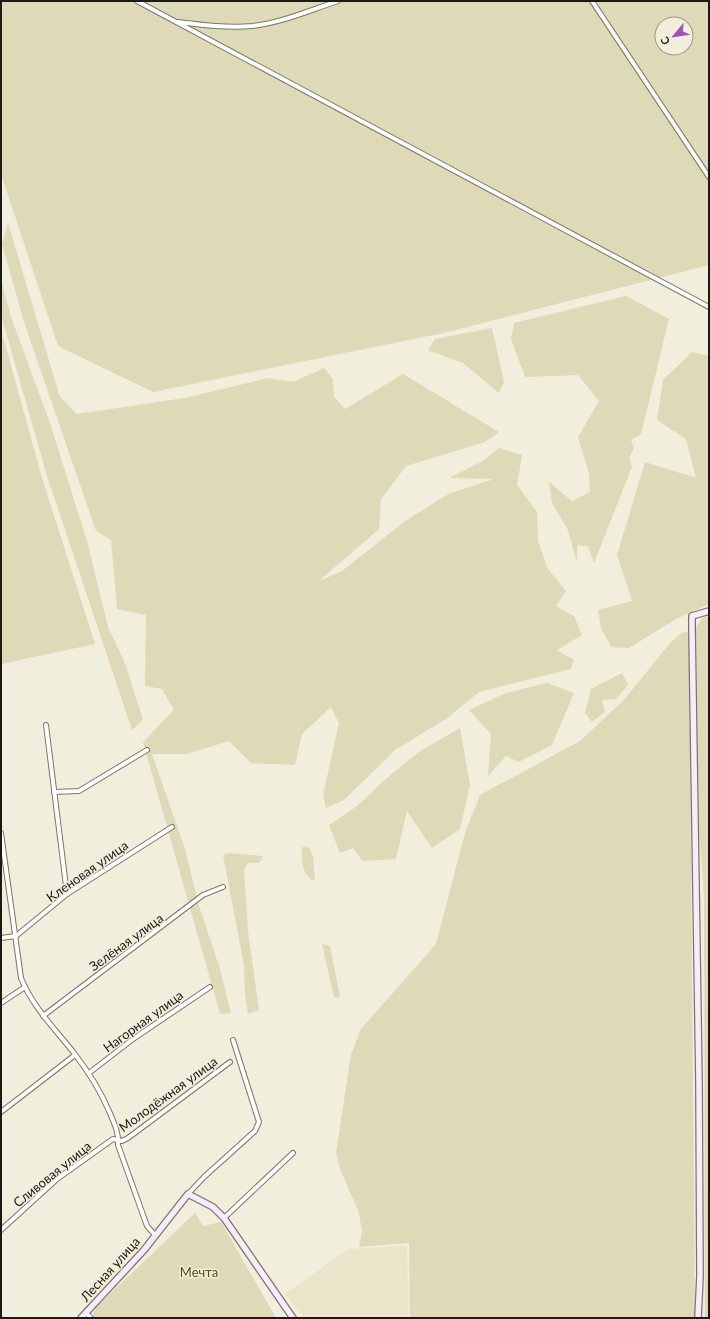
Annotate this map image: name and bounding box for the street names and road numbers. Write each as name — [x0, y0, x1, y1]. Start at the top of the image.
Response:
street label: Кленовая улица — [43, 837, 131, 905]
street label: Зелёная улица — [86, 910, 166, 974]
street label: Нагорная улица — [100, 987, 186, 1055]
street label: Молодёжная улица — [116, 1053, 220, 1135]
street label: Сливовая улица — [10, 1138, 94, 1210]
street label: Лесная улица — [76, 1233, 143, 1305]

